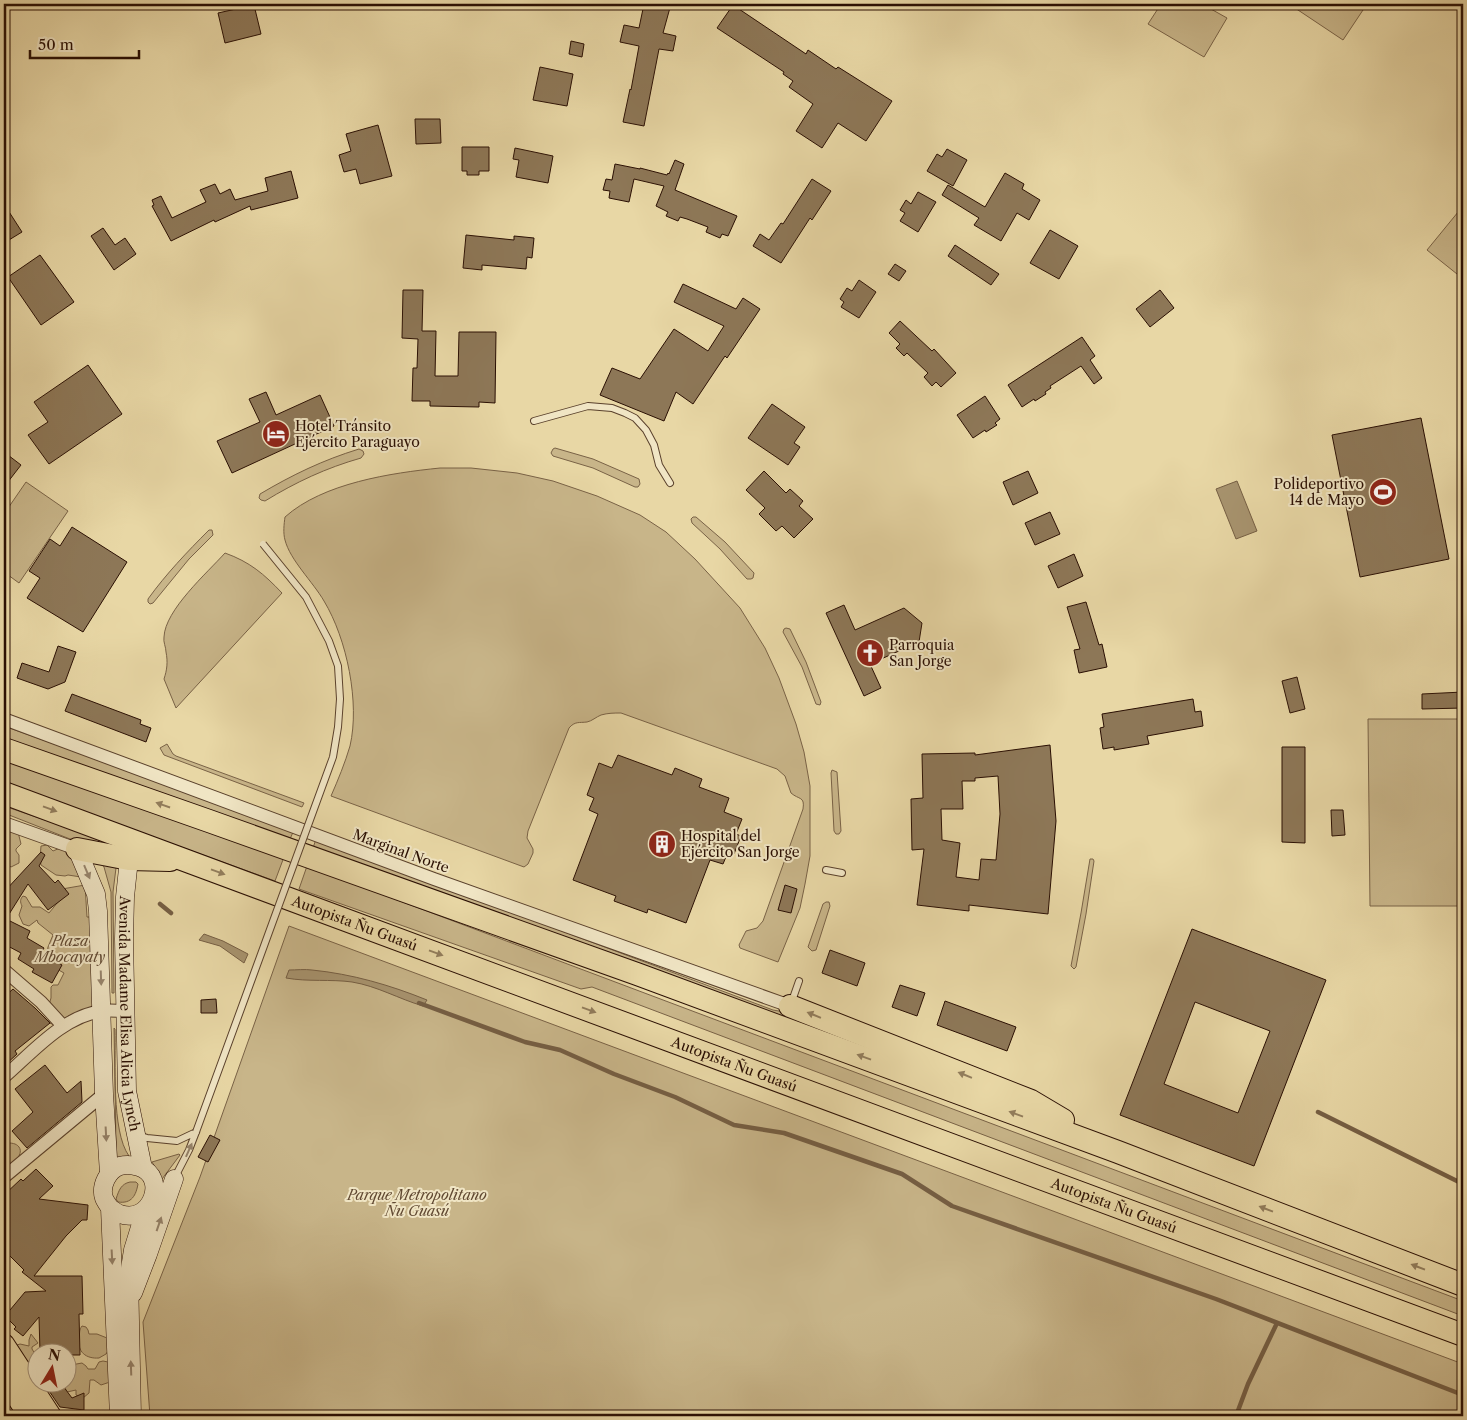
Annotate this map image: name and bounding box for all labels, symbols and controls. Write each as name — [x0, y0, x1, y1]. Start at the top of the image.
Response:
scale bar — [30, 28, 139, 60]
text: 50 m — [38, 35, 74, 54]
place label: Hotel Tránsito Ejército Paraguayo — [295, 417, 420, 451]
hotel icon: Hotel Tránsito Ejército Paraguayo — [261, 419, 291, 449]
place label: Polideportivo 14 de Mayo — [1274, 475, 1364, 509]
sports icon: Polideportivo 14 de Mayo — [1368, 477, 1398, 507]
place label: Parroquia San Jorge — [889, 636, 955, 670]
church icon: Parroquia San Jorge — [855, 638, 885, 668]
one-way arrow — [155, 800, 170, 808]
one-way arrow — [42, 806, 57, 814]
street label: Marginal Norte — [350, 825, 452, 877]
place label: Hospital del Ejército San Jorge — [681, 827, 800, 861]
building icon: Hospital del Ejército San Jorge — [647, 829, 677, 859]
one-way arrow — [84, 865, 92, 879]
one-way arrow — [211, 869, 226, 876]
street label: Autopista Ñu Guasú — [288, 891, 420, 955]
street label: Avenida Madame Elisa Alicia Lynch — [115, 894, 144, 1133]
park label: Plaza Mbocayaty — [33, 932, 105, 966]
one-way arrow — [429, 950, 444, 957]
one-way arrow — [97, 970, 105, 986]
one-way arrow — [581, 1007, 596, 1014]
one-way arrow — [807, 1011, 821, 1019]
street label: Autopista Ñu Guasú — [668, 1032, 800, 1096]
one-way arrow — [856, 1053, 871, 1060]
one-way arrow — [958, 1071, 972, 1079]
one-way arrow — [1008, 1110, 1023, 1118]
one-way arrow — [103, 1126, 111, 1142]
one-way arrow — [185, 1143, 193, 1157]
street label: Autopista Ñu Guasú — [1048, 1173, 1180, 1237]
park label: Parque Metropolitano Ñu Guasú — [346, 1186, 487, 1220]
one-way arrow — [1258, 1205, 1273, 1213]
one-way arrow — [155, 1216, 163, 1231]
one-way arrow — [109, 1249, 117, 1265]
one-way arrow — [1410, 1263, 1425, 1271]
north arrow — [28, 1342, 78, 1392]
text: N — [47, 1345, 62, 1365]
one-way arrow — [127, 1359, 135, 1375]

